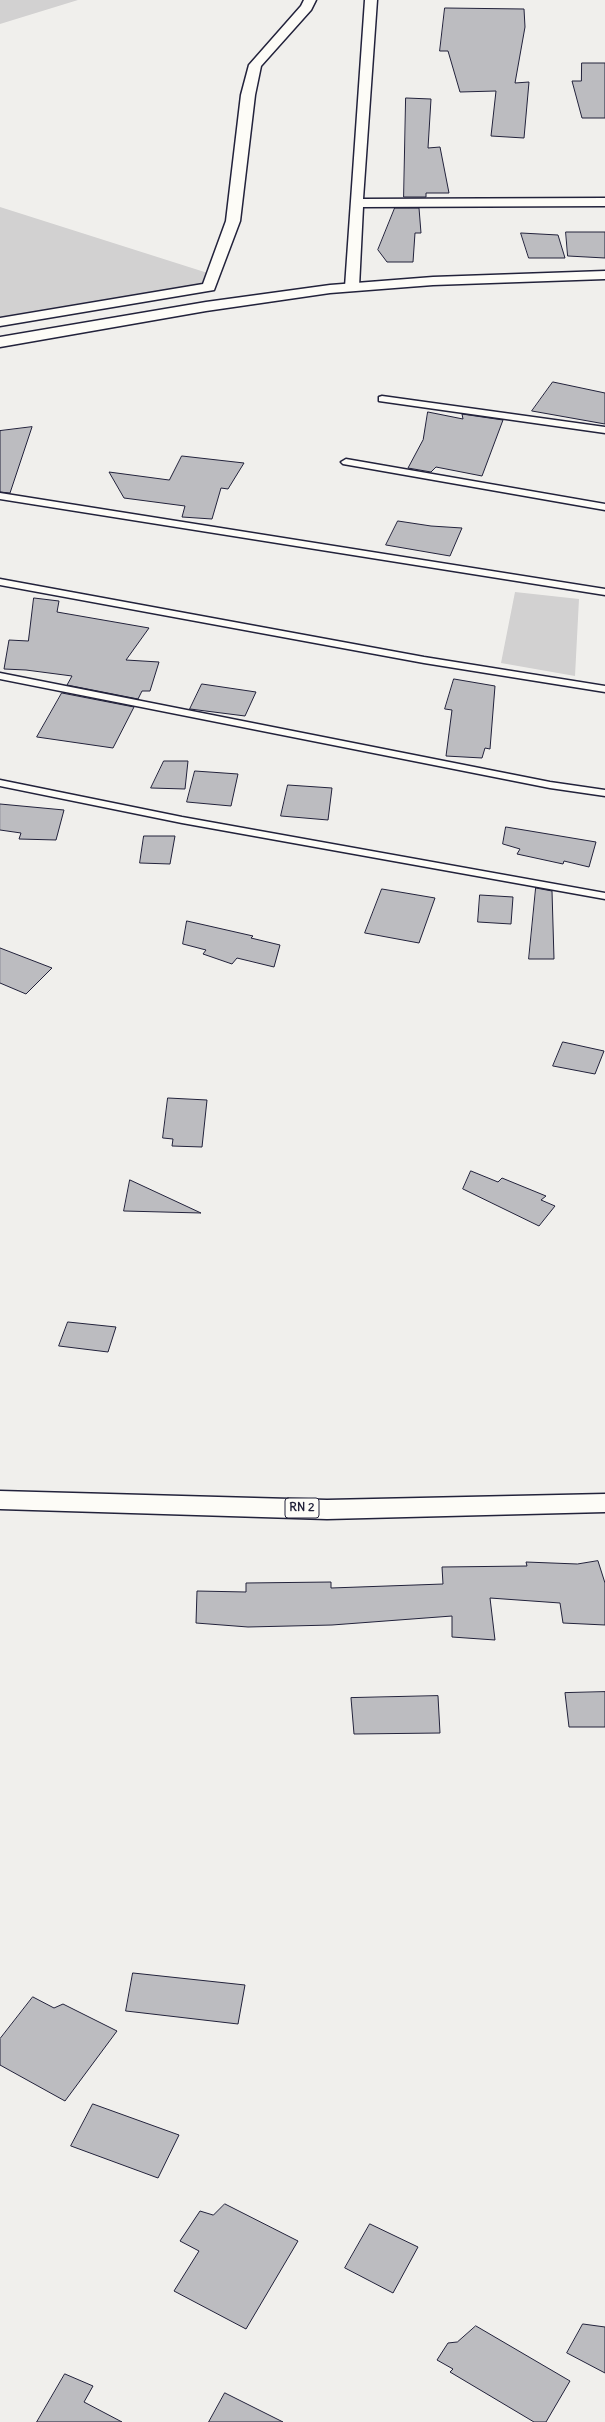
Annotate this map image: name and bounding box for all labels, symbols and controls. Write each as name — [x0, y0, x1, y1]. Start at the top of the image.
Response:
road number: RN 2 — [285, 1498, 319, 1518]

